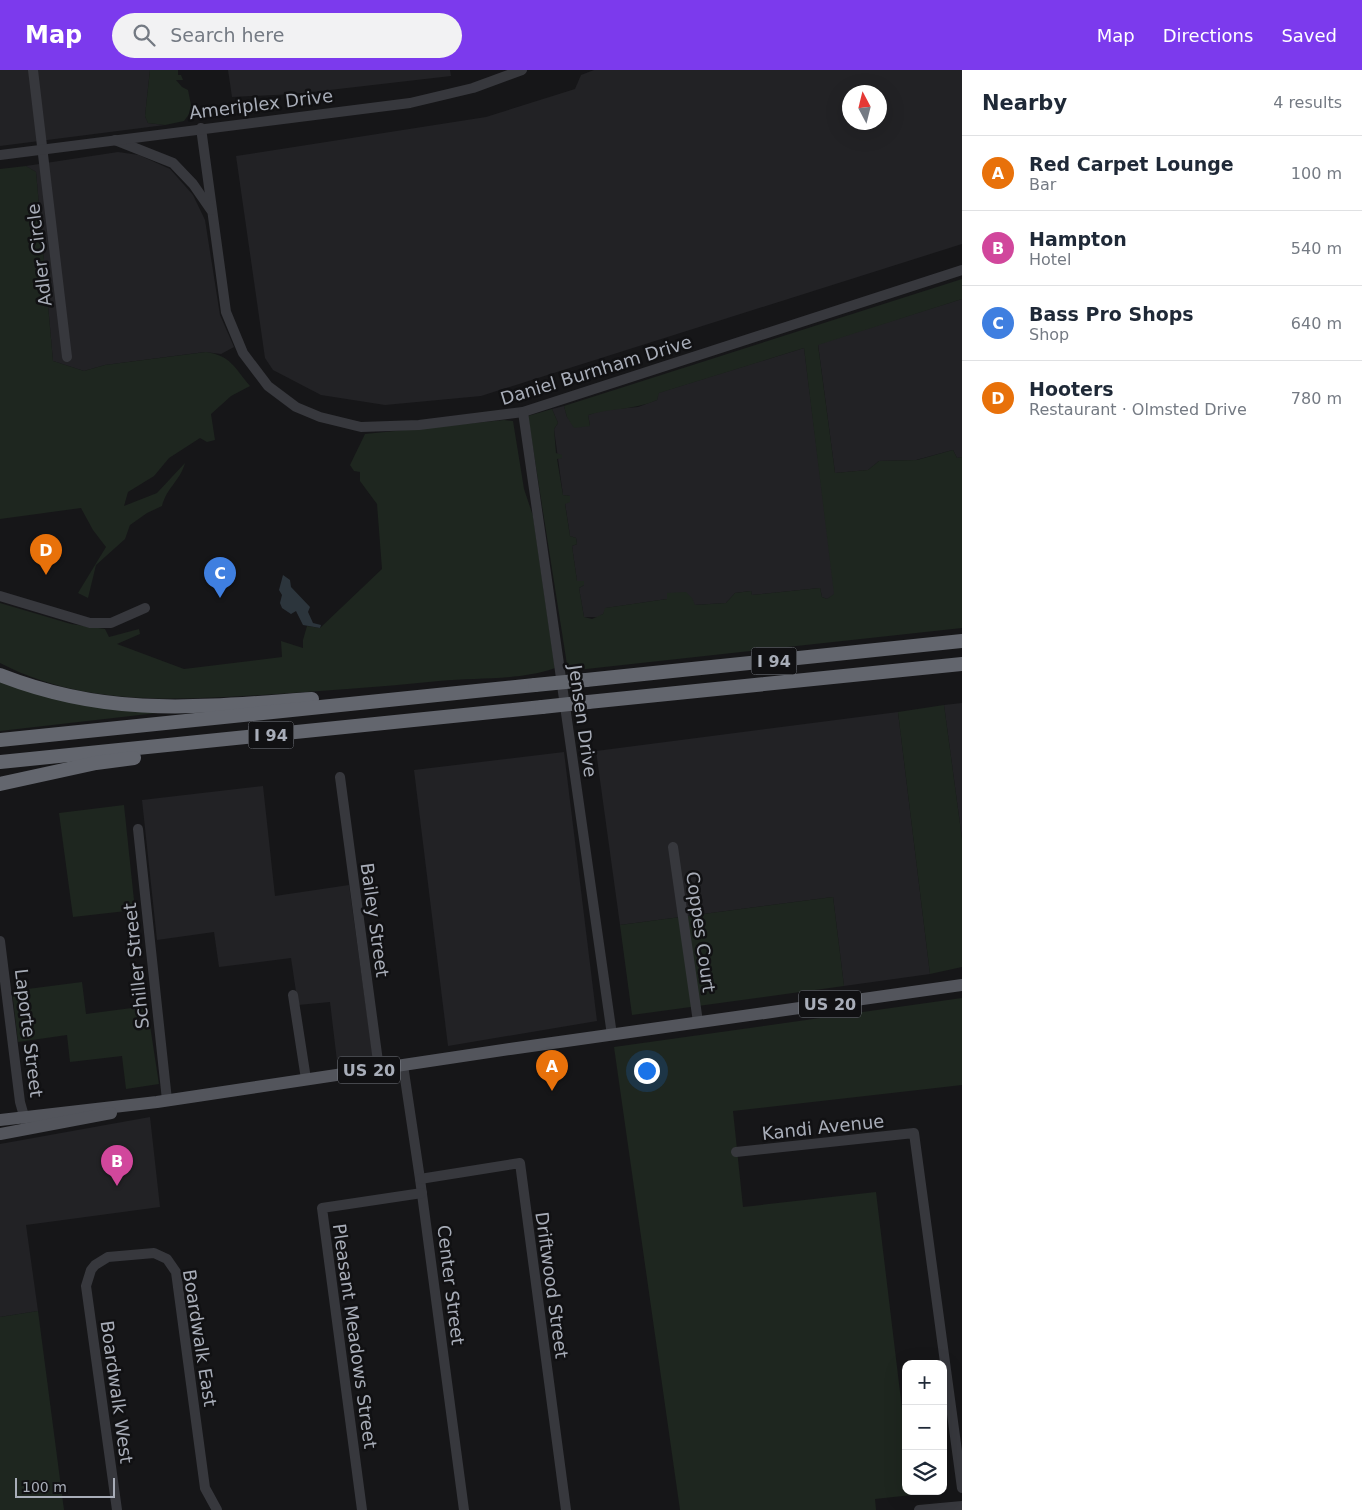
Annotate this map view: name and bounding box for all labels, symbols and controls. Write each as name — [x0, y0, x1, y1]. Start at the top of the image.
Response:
search box — [112, 13, 462, 58]
text: Map — [25, 21, 82, 49]
icon: search — [130, 21, 158, 49]
text: Search here — [170, 24, 284, 46]
text: Map — [1097, 25, 1135, 46]
text: Directions — [1163, 25, 1253, 46]
text: Saved — [1281, 25, 1337, 46]
street label: Ameriplex Drive — [188, 85, 334, 123]
north arrow — [842, 85, 887, 130]
text: Nearby — [982, 91, 1067, 115]
text: 4 results — [1273, 93, 1342, 112]
text: Red Carpet Lounge — [1029, 153, 1234, 175]
text: A — [992, 164, 1004, 183]
text: 100 m — [1291, 164, 1342, 183]
text: Bar — [1029, 175, 1056, 194]
street label: Adler Circle — [22, 203, 56, 307]
text: Hampton — [1029, 228, 1127, 250]
text: B — [992, 239, 1004, 258]
text: 540 m — [1291, 239, 1342, 258]
text: Hotel — [1029, 250, 1071, 269]
text: Bass Pro Shops — [1029, 303, 1194, 325]
text: C — [992, 314, 1004, 333]
text: 640 m — [1291, 314, 1342, 333]
text: Shop — [1029, 325, 1069, 344]
street label: Daniel Burnham Drive — [498, 331, 694, 409]
text: Hooters — [1029, 378, 1114, 400]
text: D — [991, 389, 1005, 408]
text: 780 m — [1291, 389, 1342, 408]
text: Restaurant · Olmsted Drive — [1029, 400, 1247, 419]
pin: D — [30, 534, 62, 575]
pin: C — [204, 557, 236, 598]
road number: I 94 — [752, 648, 796, 674]
street label: Jensen Drive — [565, 662, 601, 779]
road number: I 94 — [248, 722, 294, 748]
street label: Bailey Street — [357, 861, 393, 979]
street label: Coppes Court — [682, 870, 720, 994]
street label: Schiller Street — [119, 902, 153, 1030]
street label: Laporte Street — [11, 967, 47, 1099]
road number: US 20 — [799, 991, 861, 1018]
pin: A — [536, 1050, 568, 1091]
road number: US 20 — [338, 1056, 400, 1084]
your location — [634, 1058, 660, 1084]
street label: Kandi Avenue — [761, 1110, 885, 1144]
pin: B — [101, 1145, 133, 1186]
street label: Driftwood Street — [531, 1210, 573, 1360]
street label: Pleasant Meadows Street — [329, 1222, 381, 1450]
street label: Center Street — [433, 1224, 469, 1346]
street label: Boardwalk East — [179, 1268, 221, 1408]
street label: Boardwalk West — [97, 1319, 137, 1465]
map controls — [902, 1360, 947, 1495]
button: + — [902, 1360, 947, 1405]
button: − — [902, 1405, 947, 1450]
button: layers — [902, 1450, 947, 1495]
scale bar — [15, 1475, 115, 1498]
text: 100 m — [22, 1479, 67, 1495]

